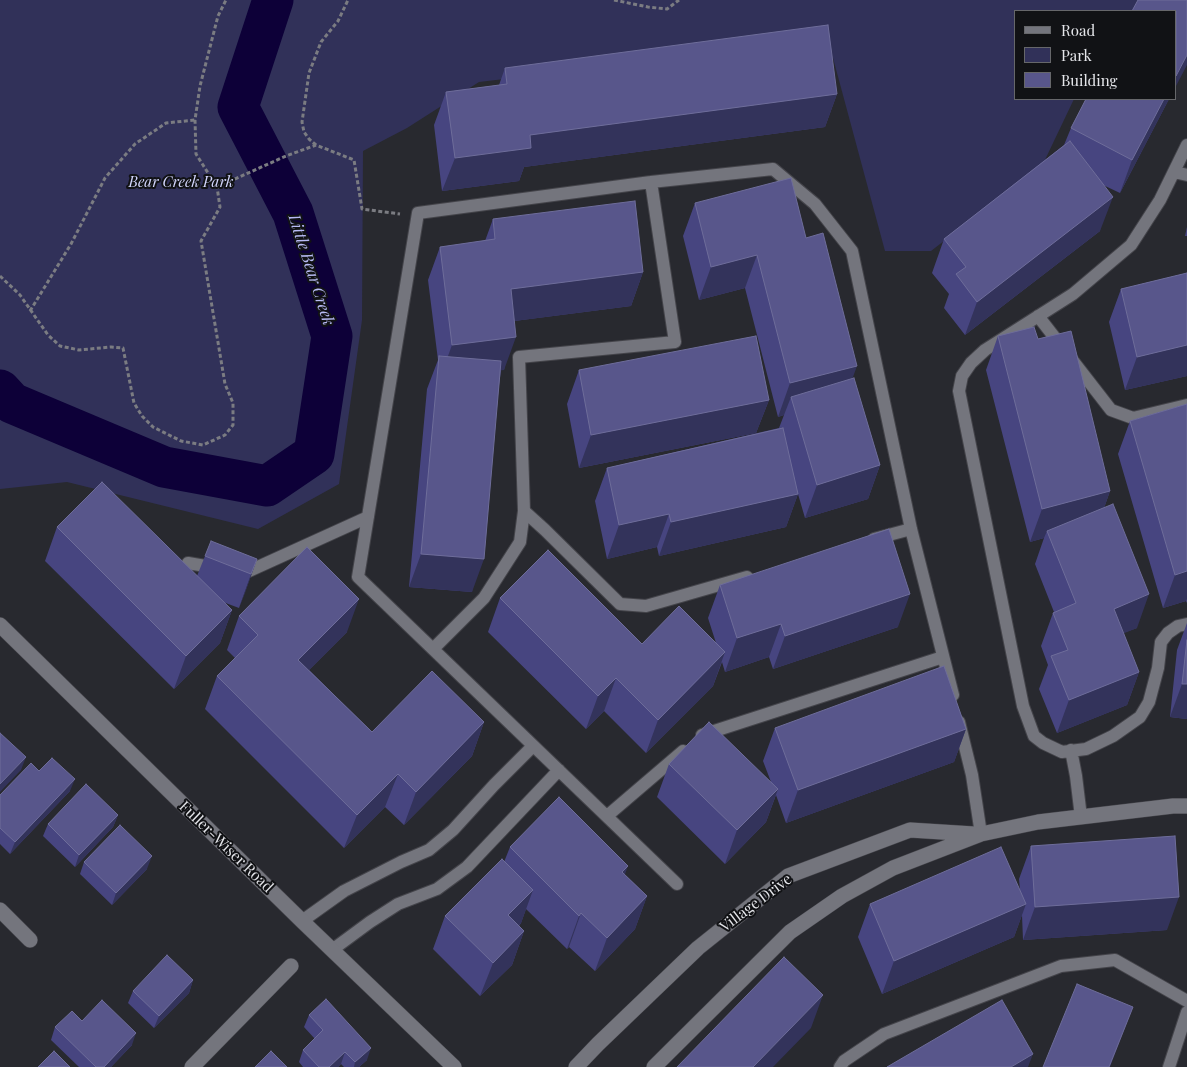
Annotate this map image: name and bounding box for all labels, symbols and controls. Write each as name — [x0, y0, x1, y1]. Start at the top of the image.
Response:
legend — [1014, 10, 1177, 100]
text: Road — [1061, 20, 1095, 40]
text: Park — [1061, 45, 1092, 65]
text: Building — [1061, 70, 1117, 90]
park label: Bear Creek Park — [128, 173, 234, 191]
water label: Little Bear Creek — [284, 212, 338, 328]
street label: Fuller-Wiser Road — [175, 798, 277, 896]
street label: Village Drive — [717, 870, 795, 936]

